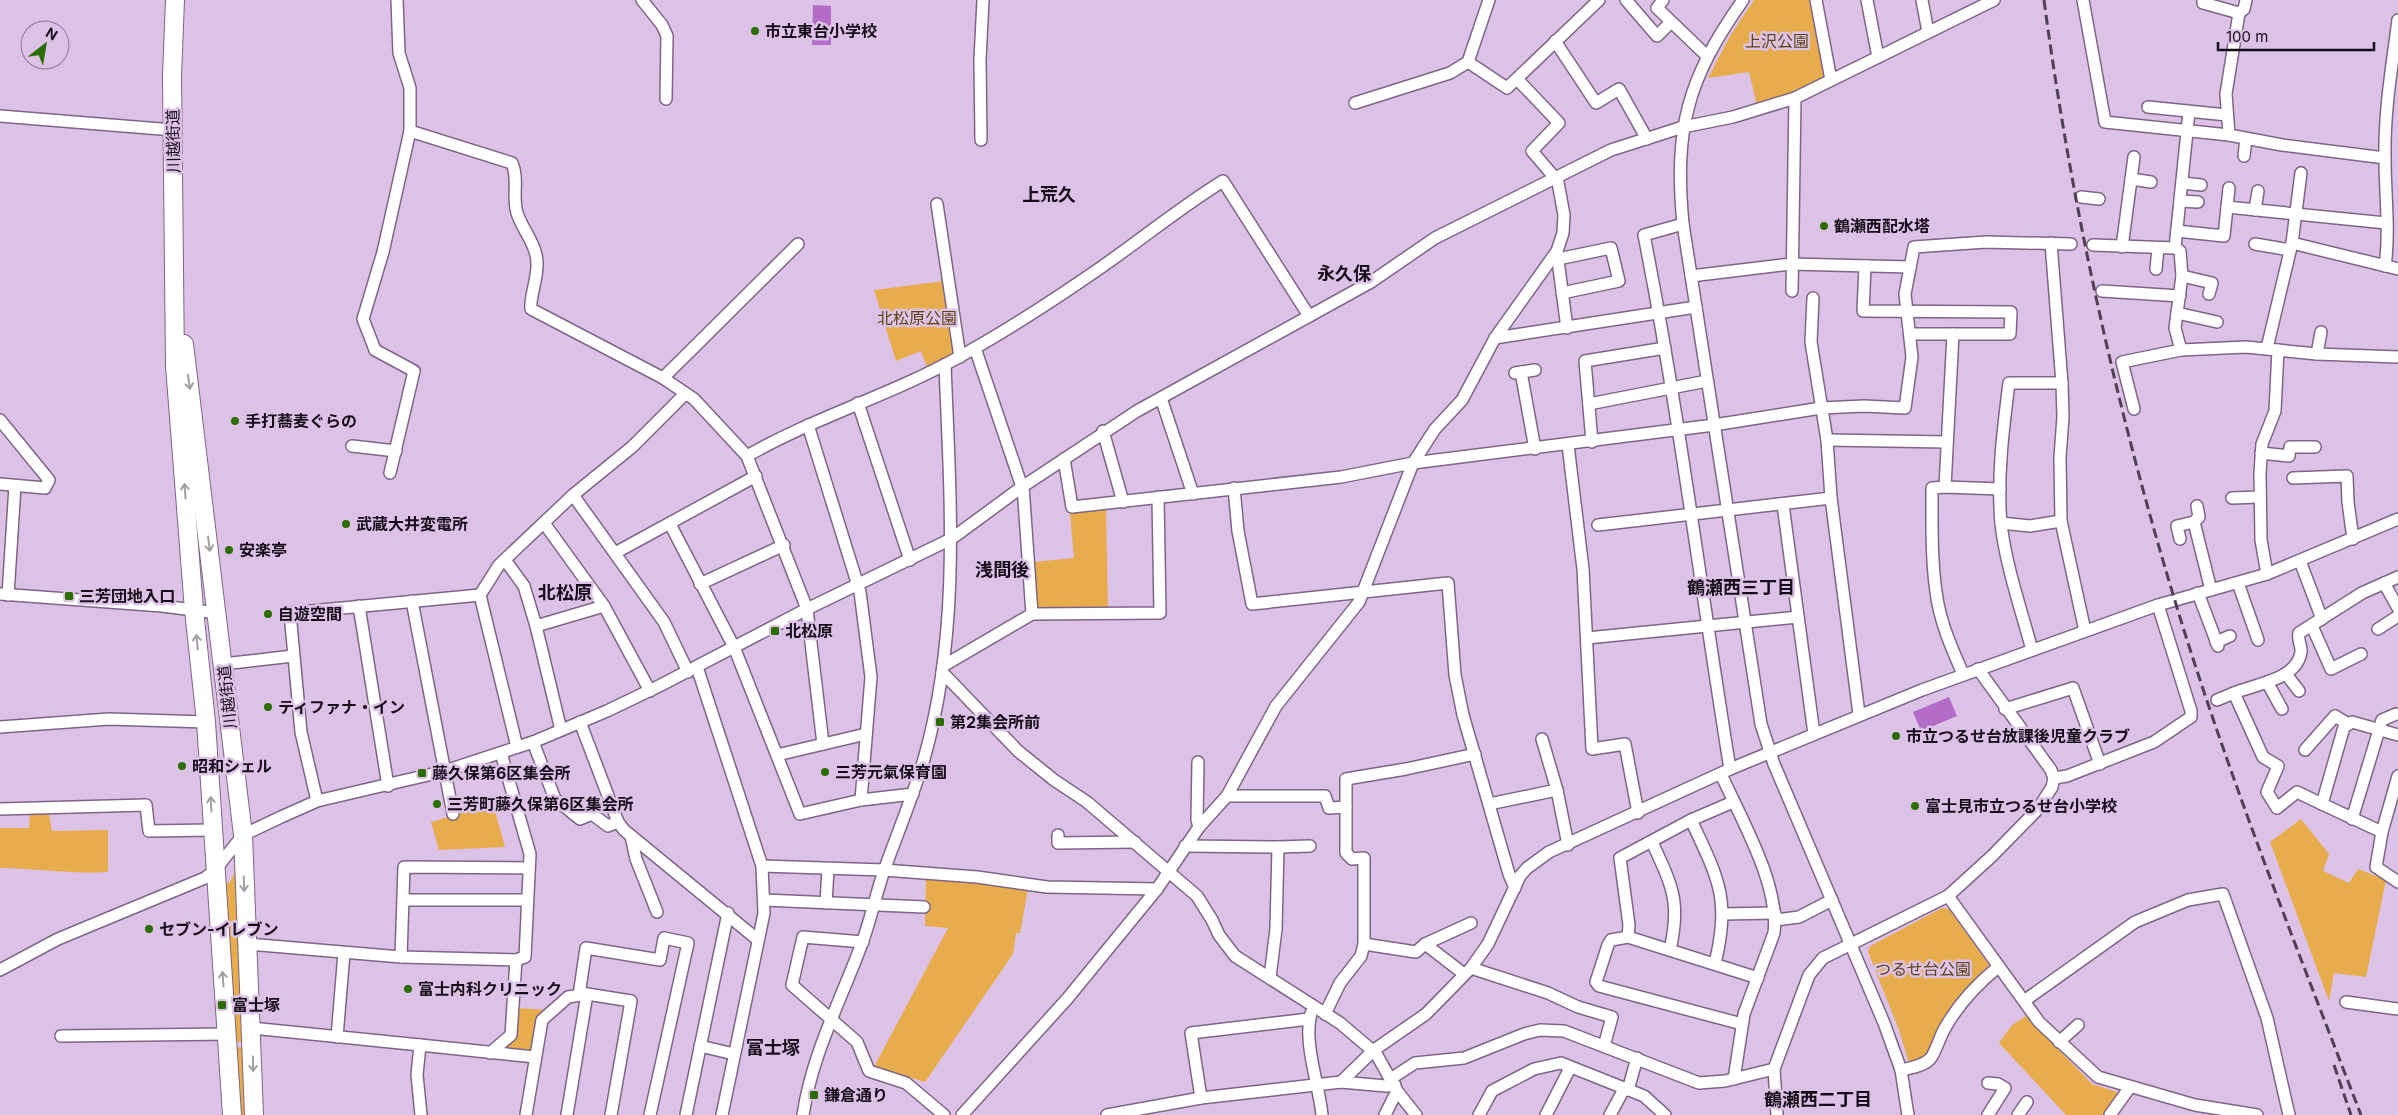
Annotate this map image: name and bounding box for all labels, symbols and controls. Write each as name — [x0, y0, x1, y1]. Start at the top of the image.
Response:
north arrow — [20, 20, 70, 70]
scale bar — [2218, 20, 2374, 52]
place label: 市立東台小学校 — [765, 21, 877, 41]
text: N — [43, 23, 61, 43]
marker: 市立東台小学校 — [749, 25, 761, 37]
text: 100 m — [2226, 27, 2268, 46]
park label: 上沢公園 — [1745, 31, 1809, 51]
street label: 川越街道 — [162, 109, 184, 173]
district label: 上荒久 — [1022, 184, 1076, 205]
place label: 鶴瀬西配水塔 — [1834, 216, 1930, 236]
marker: 鶴瀬西配水塔 — [1818, 220, 1830, 232]
district label: 永久保 — [1317, 263, 1372, 284]
park label: 北松原公園 — [877, 308, 957, 328]
one-way arrow — [185, 374, 195, 390]
place label: 手打蕎麦ぐらの — [245, 411, 357, 431]
marker: 手打蕎麦ぐらの — [229, 415, 241, 427]
one-way arrow — [180, 483, 189, 499]
place label: 武蔵大井変電所 — [356, 514, 468, 534]
marker: 武蔵大井変電所 — [340, 518, 352, 530]
one-way arrow — [204, 535, 214, 551]
place label: 安楽亭 — [239, 540, 287, 560]
marker: 安楽亭 — [223, 544, 235, 556]
district label: 浅間後 — [975, 559, 1029, 580]
district label: 鶴瀬西三丁目 — [1687, 577, 1795, 598]
district label: 北松原 — [538, 582, 592, 603]
place label: 三芳団地入口 — [79, 586, 175, 606]
marker: 三芳団地入口 — [63, 590, 75, 602]
place label: 自遊空間 — [278, 604, 342, 624]
marker: 自遊空間 — [262, 608, 274, 620]
place label: 北松原 — [785, 621, 833, 641]
marker: 北松原 — [769, 625, 781, 637]
one-way arrow — [192, 635, 202, 651]
street label: 川越街道 — [214, 664, 240, 730]
place label: ティファナ・イン — [278, 697, 405, 717]
marker: ティファナ・イン — [262, 701, 274, 713]
place label: 第2集会所前 — [950, 712, 1040, 732]
marker: 第2集会所前 — [934, 716, 946, 728]
place label: 市立つるせ台放課後児童クラブ — [1906, 726, 2130, 746]
marker: 市立つるせ台放課後児童クラブ — [1890, 730, 1902, 742]
place label: 昭和シェル — [192, 756, 272, 776]
marker: 昭和シェル — [176, 760, 188, 772]
place label: 三芳元氣保育園 — [835, 762, 947, 782]
place label: 藤久保第6区集会所 — [432, 763, 570, 783]
marker: 三芳元氣保育園 — [819, 766, 831, 778]
marker: 藤久保第6区集会所 — [416, 767, 428, 779]
place label: 三芳町藤久保第6区集会所 — [447, 794, 633, 814]
place label: 富士見市立つるせ台小学校 — [1925, 796, 2117, 816]
one-way arrow — [206, 797, 215, 813]
marker: 三芳町藤久保第6区集会所 — [431, 798, 443, 810]
marker: 富士見市立つるせ台小学校 — [1909, 800, 1921, 812]
one-way arrow — [239, 876, 248, 892]
place label: セブン-イレブン — [159, 919, 279, 939]
marker: セブン-イレブン — [143, 923, 155, 935]
park label: つるせ台公園 — [1875, 959, 1971, 979]
one-way arrow — [219, 971, 228, 987]
place label: 富士内科クリニック — [418, 979, 562, 999]
marker: 富士内科クリニック — [402, 983, 414, 995]
place label: 富士塚 — [232, 995, 280, 1015]
marker: 富士塚 — [216, 999, 228, 1011]
district label: 富士塚 — [746, 1037, 800, 1058]
one-way arrow — [248, 1056, 258, 1072]
place label: 鎌倉通り — [824, 1085, 888, 1105]
marker: 鎌倉通り — [808, 1089, 820, 1101]
district label: 鶴瀬西二丁目 — [1764, 1089, 1872, 1110]

